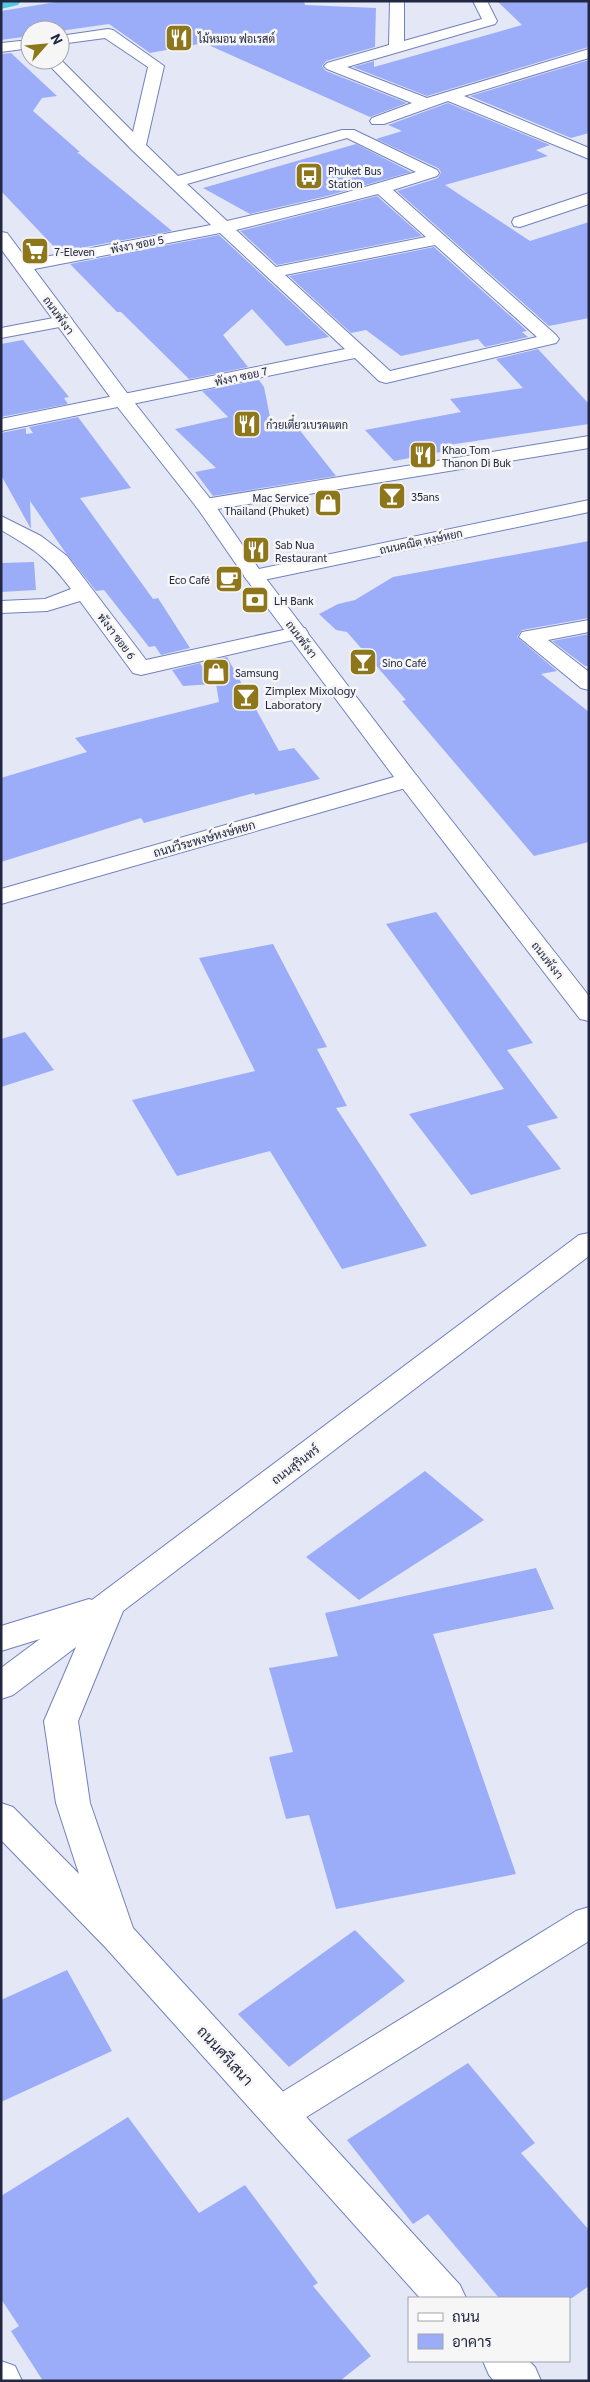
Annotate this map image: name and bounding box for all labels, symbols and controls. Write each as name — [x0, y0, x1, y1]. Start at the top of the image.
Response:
north arrow — [20, 20, 70, 70]
restaurant icon: ไม้หมอน ฟอเรสต์ — [164, 23, 194, 53]
text: N — [47, 30, 68, 47]
place label: ไม้หมอน ฟอเรสต์ — [197, 31, 275, 46]
bus stop icon: Phuket Bus Station — [294, 161, 324, 191]
place label: Phuket Bus Station — [328, 163, 382, 191]
street label: พังงา ซอย 5 — [109, 231, 165, 257]
supermarket icon: 7-Eleven — [20, 236, 50, 266]
place label: 7-Eleven — [54, 244, 95, 259]
street label: ถนนพังงา — [40, 293, 78, 337]
street label: พังงา ซอย 7 — [213, 363, 269, 389]
restaurant icon: ก๋วยเตี๋ยวเบรคแตก — [232, 409, 262, 439]
place label: ก๋วยเตี๋ยวเบรคแตก — [266, 414, 348, 432]
restaurant icon: Khao Tom Thanon Di Buk — [408, 440, 438, 470]
place label: Khao Tom Thanon Di Buk — [442, 442, 512, 470]
bar icon: 35ans — [377, 481, 407, 511]
shop icon: Mac Service Thailand (Phuket) — [313, 488, 343, 518]
place label: 35ans — [411, 489, 440, 504]
place label: Mac Service Thailand (Phuket) — [224, 490, 309, 518]
street label: ถนนคณิต หงษ์หยก — [378, 525, 464, 557]
restaurant icon: Sab Nua Restaurant — [241, 535, 271, 565]
place label: Sab Nua Restaurant — [275, 537, 327, 565]
cafe icon: Eco Café — [214, 564, 244, 594]
place label: Eco Café — [169, 572, 210, 587]
bank icon: LH Bank — [240, 585, 270, 615]
place label: LH Bank — [274, 593, 314, 608]
street label: พังงา ซอย 6 — [95, 610, 139, 662]
street label: ถนนพังงา — [283, 617, 321, 661]
bar icon: Sino Café — [348, 647, 378, 677]
place label: Sino Café — [382, 655, 427, 670]
shop icon: Samsung — [201, 657, 231, 687]
place label: Samsung — [235, 665, 278, 680]
bar icon: Zimplex Mixology Laboratory — [231, 682, 261, 712]
place label: Zimplex Mixology Laboratory — [265, 682, 356, 712]
street label: ถนนวีระพงษ์หงษ์หยก — [151, 816, 257, 860]
street label: ถนนพังงา — [529, 938, 567, 982]
street label: ถนนสุรินทร์ — [268, 1441, 324, 1489]
street label: ถนนศรีเสนา — [194, 2021, 258, 2089]
legend — [408, 2297, 570, 2362]
text: ถนน — [452, 2306, 480, 2325]
text: อาคาร — [452, 2331, 492, 2350]

